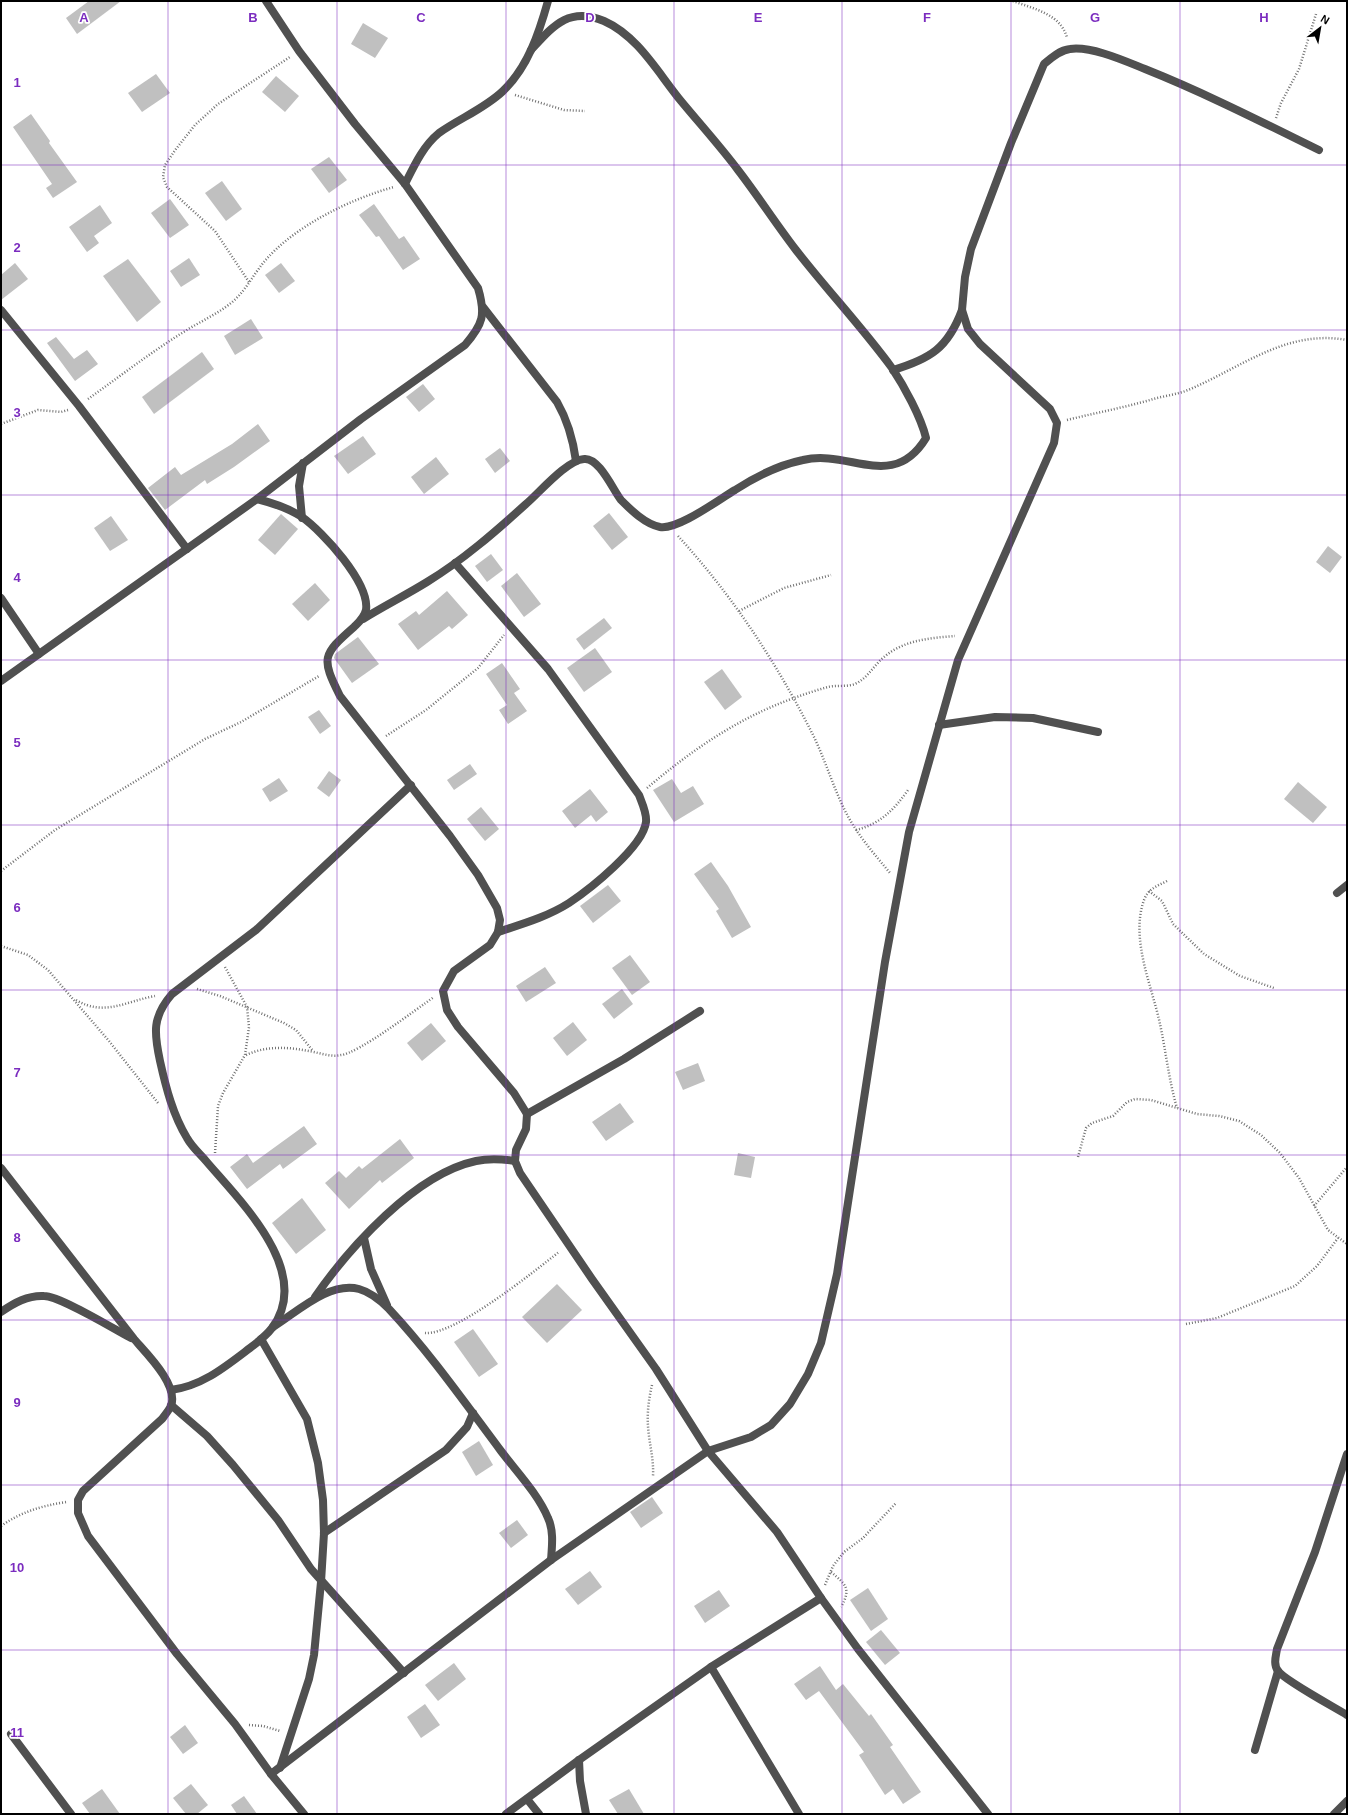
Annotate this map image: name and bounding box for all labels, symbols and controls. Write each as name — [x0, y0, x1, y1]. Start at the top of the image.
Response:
north arrow — [1300, 8, 1340, 48]
text: A — [79, 10, 89, 25]
text: B — [248, 10, 258, 25]
text: C — [416, 10, 426, 25]
text: D — [585, 10, 595, 25]
text: E — [754, 10, 763, 25]
text: F — [923, 10, 931, 25]
text: G — [1090, 10, 1100, 25]
text: H — [1259, 10, 1269, 25]
text: N — [1319, 12, 1332, 27]
text: 1 — [13, 75, 21, 90]
text: 2 — [13, 240, 21, 255]
text: 3 — [13, 405, 21, 420]
text: 4 — [13, 570, 21, 585]
text: 5 — [13, 735, 21, 750]
text: 6 — [13, 900, 21, 915]
text: 7 — [13, 1065, 21, 1080]
text: 8 — [13, 1230, 21, 1245]
text: 9 — [13, 1395, 21, 1410]
text: 10 — [10, 1560, 24, 1575]
text: 11 — [10, 1725, 24, 1740]

